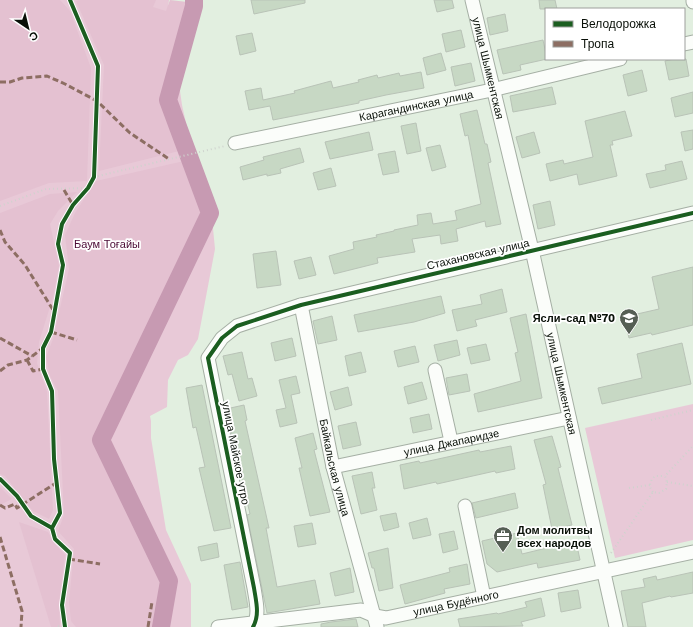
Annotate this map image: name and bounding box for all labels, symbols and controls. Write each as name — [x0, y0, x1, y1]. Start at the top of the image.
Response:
north arrow — [8, 8, 48, 48]
legend — [545, 8, 685, 60]
street label: улица Шымкентская — [469, 16, 506, 120]
text: Велодорожка — [581, 17, 656, 31]
text: С — [26, 28, 40, 43]
text: Тропа — [581, 37, 615, 51]
street label: Карагандинская улица — [358, 88, 475, 124]
street label: Стахановская улица — [425, 236, 532, 273]
park label: Баум Тоғайы — [74, 238, 140, 251]
school or university icon: Ясли-сад №70 — [618, 307, 640, 335]
place label: Ясли-сад №70 — [533, 312, 615, 325]
street label: улица Шымкентская — [544, 331, 579, 436]
street label: улица Майское утро — [219, 400, 252, 506]
street label: Байкальская улица — [317, 418, 352, 519]
street label: улица Джапаридзе — [403, 427, 500, 459]
place label: Дом молитвы всех народов — [517, 524, 593, 550]
office icon: Дом молитвы всех народов — [492, 525, 514, 553]
street label: улица Будённого — [412, 588, 500, 619]

